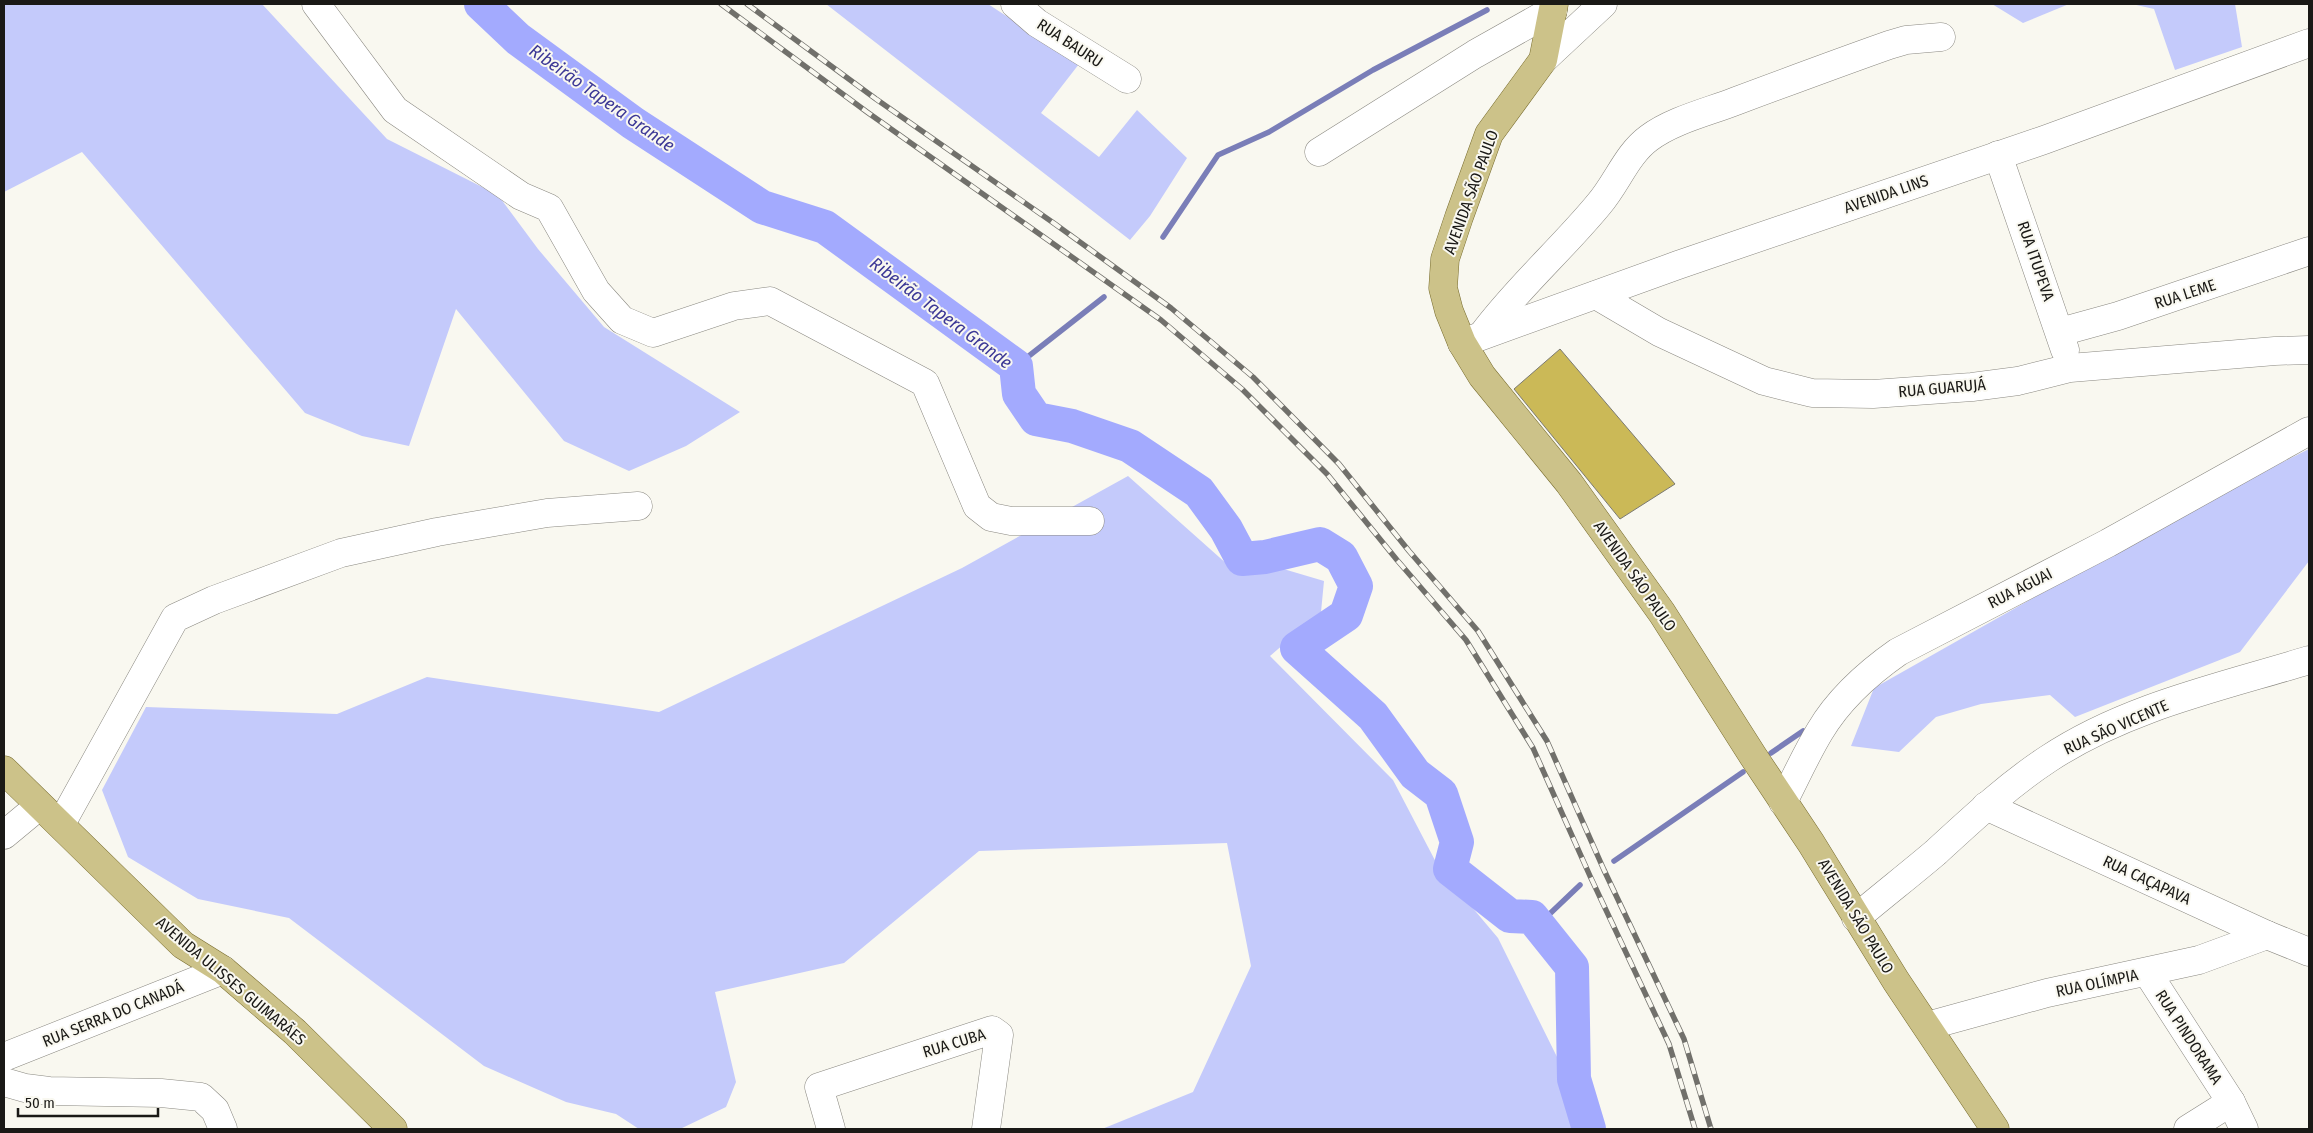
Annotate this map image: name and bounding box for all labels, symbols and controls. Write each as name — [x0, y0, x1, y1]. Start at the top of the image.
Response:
street label: RUA BAURU — [1034, 15, 1106, 71]
water label: Ribeirão Tapera Grande — [525, 40, 679, 157]
street label: AVENIDA SÃO PAULO — [1440, 127, 1502, 257]
street label: AVENIDA LINS — [1841, 171, 1931, 217]
street label: RUA ITUPEVA — [2013, 219, 2059, 304]
water label: Ribeirão Tapera Grande — [866, 252, 1017, 374]
street label: RUA LEME — [2152, 275, 2218, 313]
street label: RUA GUARUJÁ — [1898, 375, 1987, 401]
street label: AVENIDA SÃO PAULO — [1590, 517, 1680, 635]
street label: RUA AGUAI — [1985, 564, 2055, 612]
street label: RUA SÃO VICENTE — [2061, 695, 2171, 759]
street label: RUA CAÇAPAVA — [2100, 851, 2195, 910]
street label: AVENIDA SÃO PAULO — [1814, 855, 1898, 977]
street label: AVENIDA ULISSES GUIMARÃES — [152, 913, 310, 1049]
street label: RUA OLÍMPIA — [2054, 965, 2140, 1001]
street label: RUA SERRA DO CANADÁ — [40, 977, 187, 1051]
street label: RUA PINDORAMA — [2151, 986, 2227, 1088]
street label: RUA CUBA — [920, 1024, 988, 1062]
scale bar — [18, 1086, 158, 1118]
text: 50 m — [25, 1094, 55, 1112]

